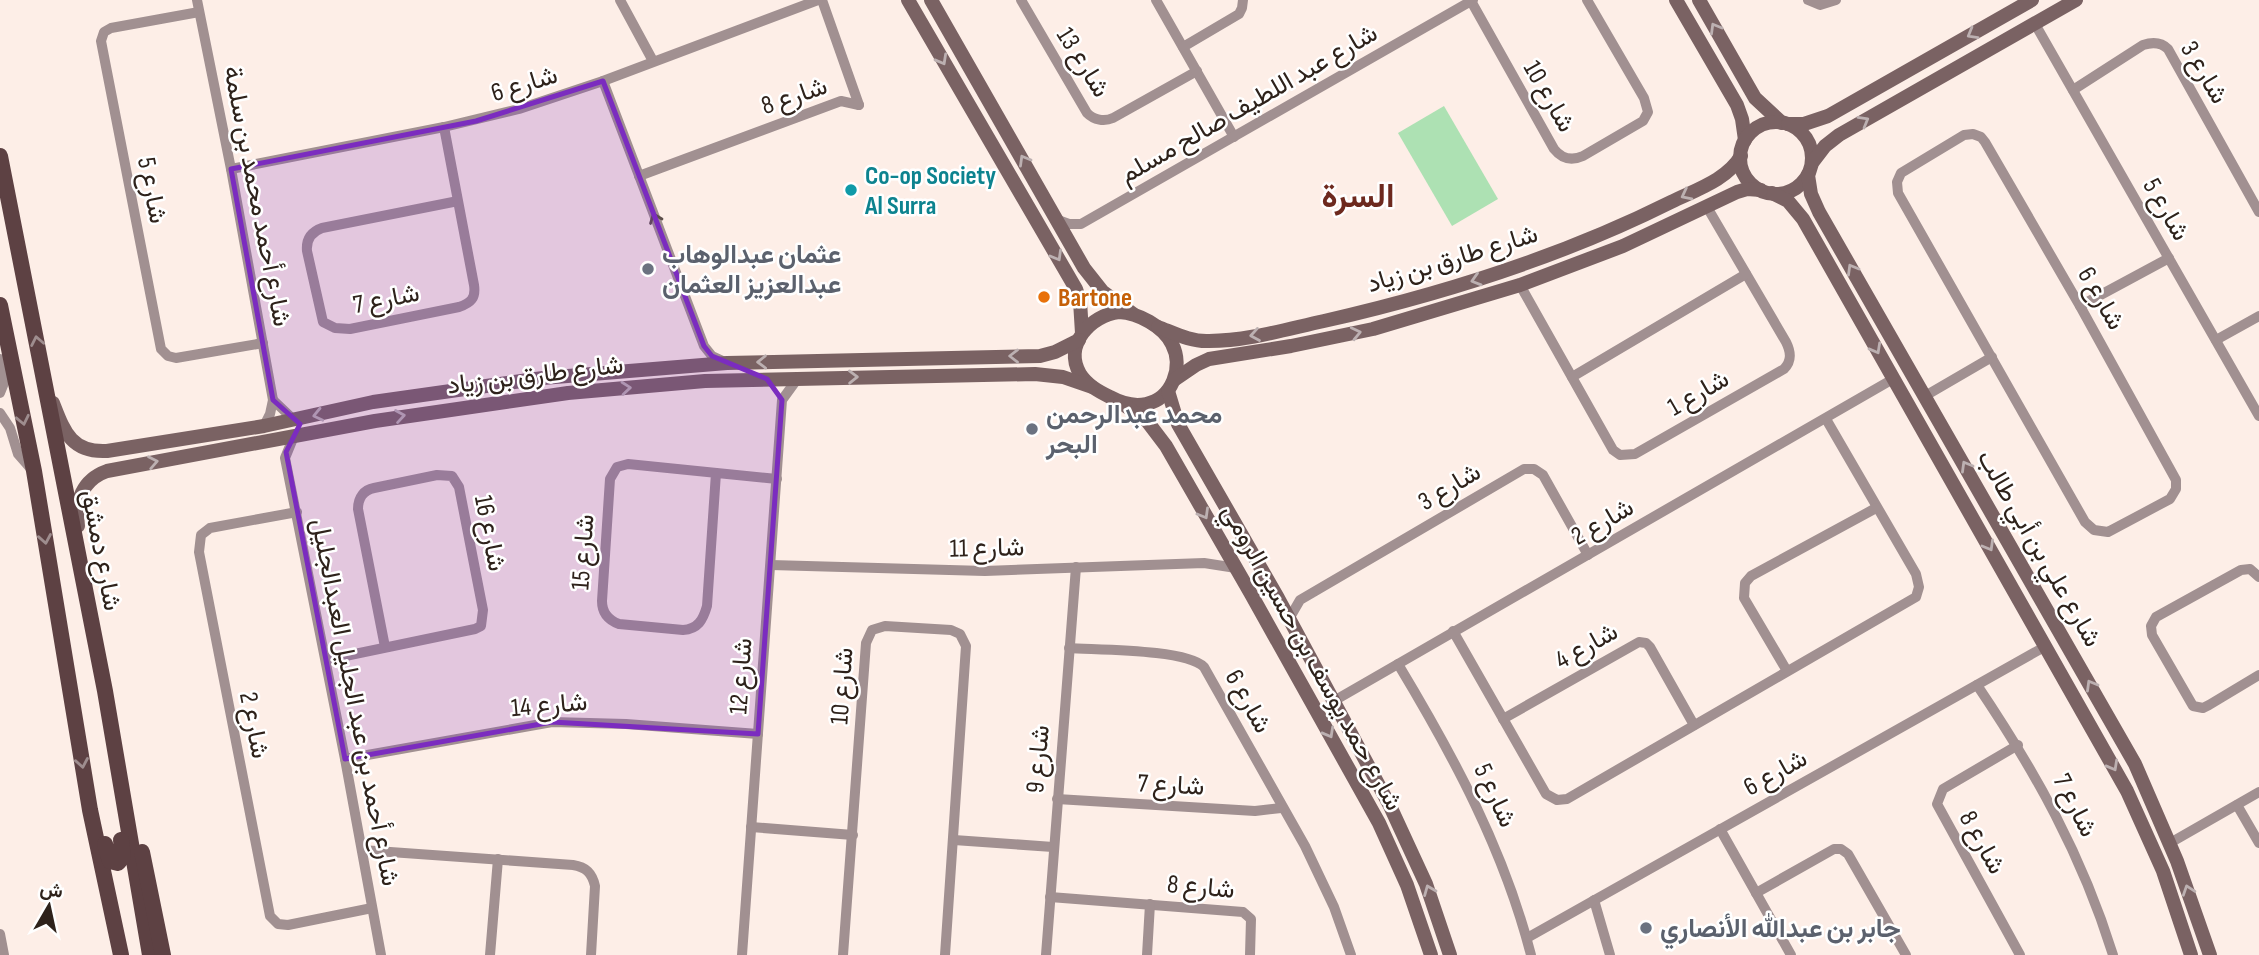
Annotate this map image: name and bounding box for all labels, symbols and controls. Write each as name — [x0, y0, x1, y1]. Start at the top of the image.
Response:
street label: شارع عبد اللطيف صالح مسلم — [1114, 18, 1384, 192]
street label: شارع 13 — [1048, 22, 1116, 104]
one-way arrow — [1710, 23, 1723, 36]
one-way arrow — [1967, 26, 1980, 39]
street label: شارع 3 — [2172, 36, 2234, 110]
one-way arrow — [934, 52, 947, 65]
street label: شارع 10 — [1515, 56, 1581, 138]
street label: شارع 6 — [487, 60, 562, 110]
street label: شارع أحمد محمد بن سلمة — [215, 63, 298, 329]
street label: شارع 8 — [757, 71, 832, 123]
one-way arrow — [1856, 116, 1869, 129]
street label: شارع 5 — [129, 155, 173, 226]
one-way arrow — [1019, 155, 1032, 168]
place label: Co-op Society Al Surra — [864, 161, 996, 222]
street label: شارع 5 — [2135, 173, 2196, 247]
district label: السرة — [1322, 177, 1394, 217]
marker: Co-op Society Al Surra — [843, 182, 859, 198]
one-way arrow — [1681, 186, 1693, 200]
one-way arrow — [649, 212, 663, 224]
street label: شارع طارق بن زياد — [1363, 219, 1542, 301]
place label: عثمان عبدالوهاب عبدالعزيز العثمان — [662, 240, 841, 301]
one-way arrow — [1049, 248, 1062, 261]
marker: عثمان عبدالوهاب عبدالعزيز العثمان — [640, 261, 656, 277]
street label: شارع 6 — [2069, 262, 2131, 336]
one-way arrow — [1847, 264, 1860, 277]
one-way arrow — [1470, 272, 1482, 287]
street label: شارع 7 — [351, 278, 422, 322]
place label: Bartone — [1058, 283, 1132, 314]
marker: Bartone — [1036, 289, 1052, 305]
one-way arrow — [1249, 327, 1261, 342]
one-way arrow — [1350, 327, 1362, 341]
one-way arrow — [30, 335, 45, 347]
one-way arrow — [1868, 341, 1881, 354]
one-way arrow — [1008, 348, 1019, 364]
street label: شارع طارق بن زياد — [445, 349, 625, 403]
one-way arrow — [756, 354, 767, 370]
street label: شارع 1 — [1663, 363, 1735, 424]
one-way arrow — [848, 369, 859, 385]
one-way arrow — [621, 381, 632, 396]
place label: محمد عبدالرحمن البحر — [1045, 400, 1222, 461]
one-way arrow — [312, 406, 324, 421]
one-way arrow — [394, 409, 406, 424]
one-way arrow — [15, 414, 30, 426]
marker: محمد عبدالرحمن البحر — [1024, 421, 1040, 437]
street label: شارع علي بن أبي طالب — [1966, 444, 2109, 655]
one-way arrow — [147, 456, 159, 471]
street label: شارع 3 — [1413, 457, 1487, 519]
one-way arrow — [1961, 461, 1974, 474]
street label: شارع دمشق — [73, 487, 127, 614]
street label: شارع 2 — [1566, 492, 1640, 553]
street label: شارع 16 — [466, 493, 512, 574]
street label: شارع حمد يوسف بن حسين الرومي — [1211, 499, 1409, 818]
one-way arrow — [1196, 507, 1209, 519]
street label: شارع 15 — [565, 513, 603, 591]
street label: شارع أحمد بن عبد الجليل العبدالجليل — [303, 516, 406, 889]
street label: شارع 11 — [949, 532, 1025, 566]
one-way arrow — [37, 533, 52, 545]
one-way arrow — [1981, 539, 1994, 552]
street label: شارع 4 — [1550, 616, 1624, 677]
street label: شارع 12 — [723, 637, 761, 715]
street label: شارع 10 — [824, 647, 862, 726]
street label: شارع 6 — [1217, 665, 1278, 739]
one-way arrow — [2086, 680, 2099, 693]
street label: شارع 14 — [510, 687, 589, 725]
street label: شارع 2 — [231, 689, 275, 761]
street label: شارع 9 — [1020, 724, 1058, 794]
one-way arrow — [1321, 726, 1334, 738]
street label: شارع 6 — [1739, 743, 1813, 804]
one-way arrow — [74, 757, 89, 769]
street label: شارع 5 — [1466, 759, 1523, 833]
one-way arrow — [2105, 759, 2118, 771]
street label: شارع 7 — [1137, 768, 1205, 804]
street label: شارع 7 — [2045, 769, 2104, 843]
street label: شارع 8 — [1951, 806, 2012, 880]
street label: شارع 8 — [1166, 869, 1236, 907]
north arrow — [14, 871, 84, 941]
text: ش — [38, 878, 65, 904]
one-way arrow — [1423, 885, 1437, 897]
one-way arrow — [2182, 885, 2196, 897]
place label: جابر بن عبدالله الأنصاري — [1660, 913, 1901, 950]
marker: جابر بن عبدالله الأنصاري — [1638, 920, 1654, 936]

